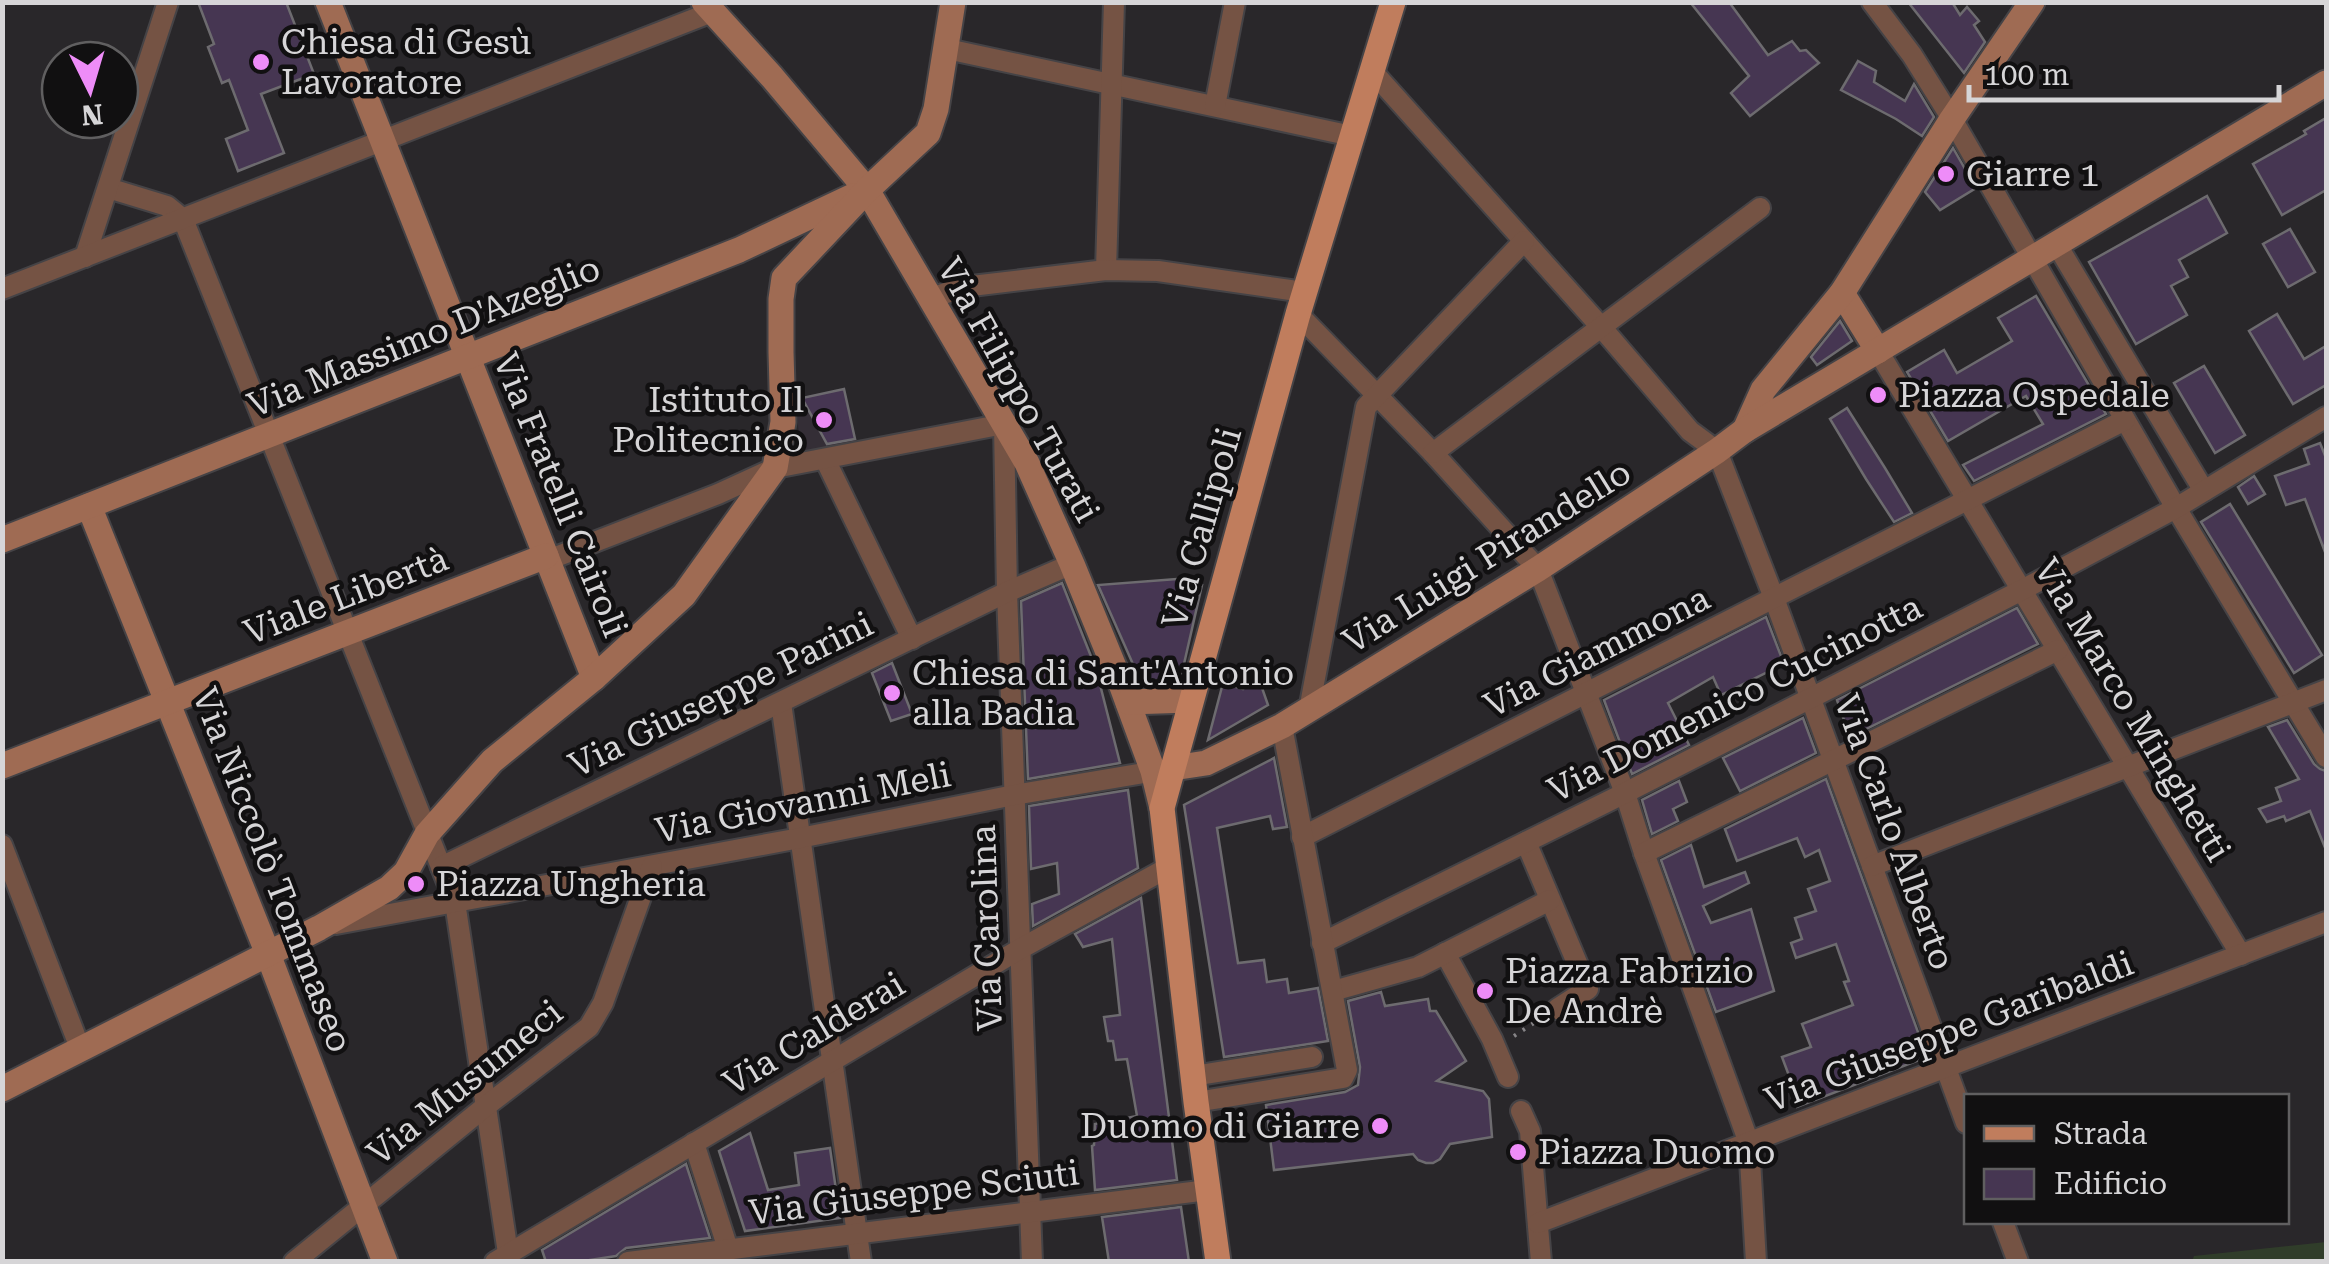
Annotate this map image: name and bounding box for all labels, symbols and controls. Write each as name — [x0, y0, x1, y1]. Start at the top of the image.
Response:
place label: Chiesa di Gesù Lavoratore — [281, 22, 531, 103]
north arrow — [40, 40, 140, 140]
scale bar — [1969, 40, 2279, 102]
marker: Chiesa di Gesù Lavoratore — [250, 51, 272, 73]
text: 100 m — [1984, 57, 2069, 92]
text: N — [80, 97, 104, 132]
place label: Giarre 1 — [1966, 154, 2099, 195]
marker: Giarre 1 — [1935, 163, 1957, 185]
street label: Via Massimo D'Azeglio — [242, 248, 606, 426]
street label: Via Filippo Turati — [928, 251, 1108, 529]
street label: Via Fratelli Cairoli — [484, 347, 636, 643]
place label: Piazza Ospedale — [1898, 375, 2170, 416]
place label: Istituto Il Politecnico — [612, 380, 804, 461]
marker: Piazza Ospedale — [1867, 384, 1889, 406]
marker: Istituto Il Politecnico — [813, 409, 835, 431]
street label: Via Callipoli — [1154, 423, 1250, 633]
street label: Via Luigi Pirandello — [1335, 452, 1639, 662]
street label: Viale Libertà — [238, 538, 454, 654]
street label: Via Marco Minghetti — [2025, 551, 2239, 869]
street label: Via Giammona — [1477, 578, 1717, 726]
street label: Via Domenico Cucinotta — [1541, 587, 1929, 811]
street label: Via Giuseppe Parini — [562, 604, 880, 786]
place label: Chiesa di Sant'Antonio alla Badia — [912, 653, 1294, 734]
street label: Via Niccolò Tommaseo — [183, 682, 361, 1058]
marker: Chiesa di Sant'Antonio alla Badia — [881, 682, 903, 704]
street label: Via Carlo Alberto — [1825, 689, 1963, 975]
street label: Via Giovanni Meli — [652, 754, 954, 852]
street label: Via Carolina — [963, 824, 1011, 1032]
place label: Piazza Ungheria — [436, 864, 706, 905]
marker: Piazza Ungheria — [405, 873, 427, 895]
street label: Via Giuseppe Garibaldi — [1759, 943, 2139, 1121]
place label: Piazza Fabrizio De Andrè — [1505, 951, 1754, 1032]
street label: Via Calderai — [716, 964, 912, 1104]
marker: Piazza Fabrizio De Andrè — [1474, 980, 1496, 1002]
street label: Via Musumeci — [359, 992, 571, 1174]
legend — [1964, 1094, 2289, 1224]
place label: Duomo di Giarre — [1080, 1106, 1360, 1147]
marker: Duomo di Giarre — [1369, 1115, 1391, 1137]
text: Strada — [2054, 1116, 2147, 1151]
place label: Piazza Duomo — [1538, 1132, 1775, 1173]
marker: Piazza Duomo — [1507, 1141, 1529, 1163]
street label: Via Giuseppe Sciuti — [747, 1152, 1081, 1234]
text: Edificio — [2054, 1166, 2167, 1201]

